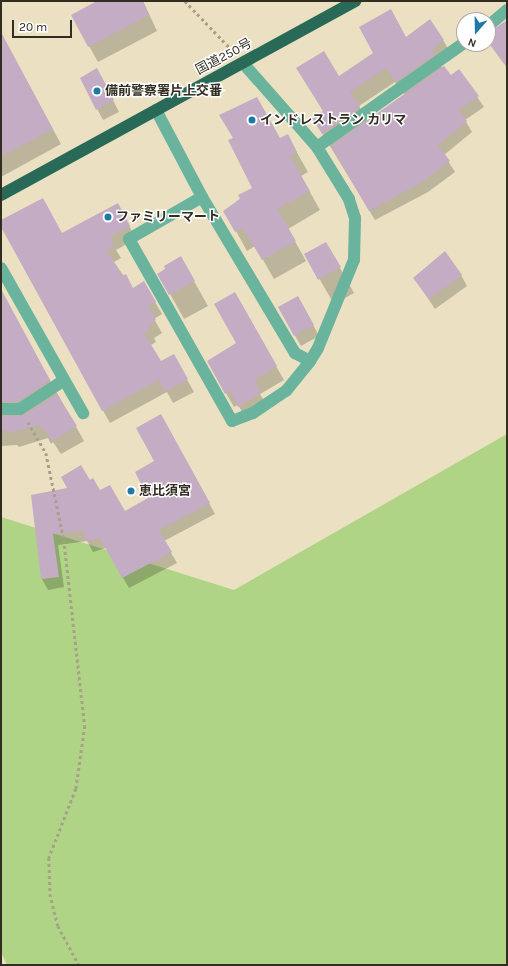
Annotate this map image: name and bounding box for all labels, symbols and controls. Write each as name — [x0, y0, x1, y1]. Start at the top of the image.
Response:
scale bar — [14, 12, 74, 38]
north arrow — [456, 12, 496, 52]
text: 20 m — [19, 20, 47, 34]
text: N — [466, 35, 478, 50]
street label: 国道250号 — [193, 36, 255, 78]
place label: 備前警察署片上交番 — [105, 83, 222, 99]
marker: 備前警察署片上交番 — [92, 86, 102, 96]
place label: インドレストラン カリマ — [260, 112, 406, 128]
marker: インドレストラン カリマ — [247, 115, 257, 125]
place label: ファミリーマート — [116, 209, 220, 225]
marker: ファミリーマート — [103, 212, 113, 222]
place label: 恵比須宮 — [139, 483, 191, 499]
marker: 恵比須宮 — [126, 486, 136, 496]

